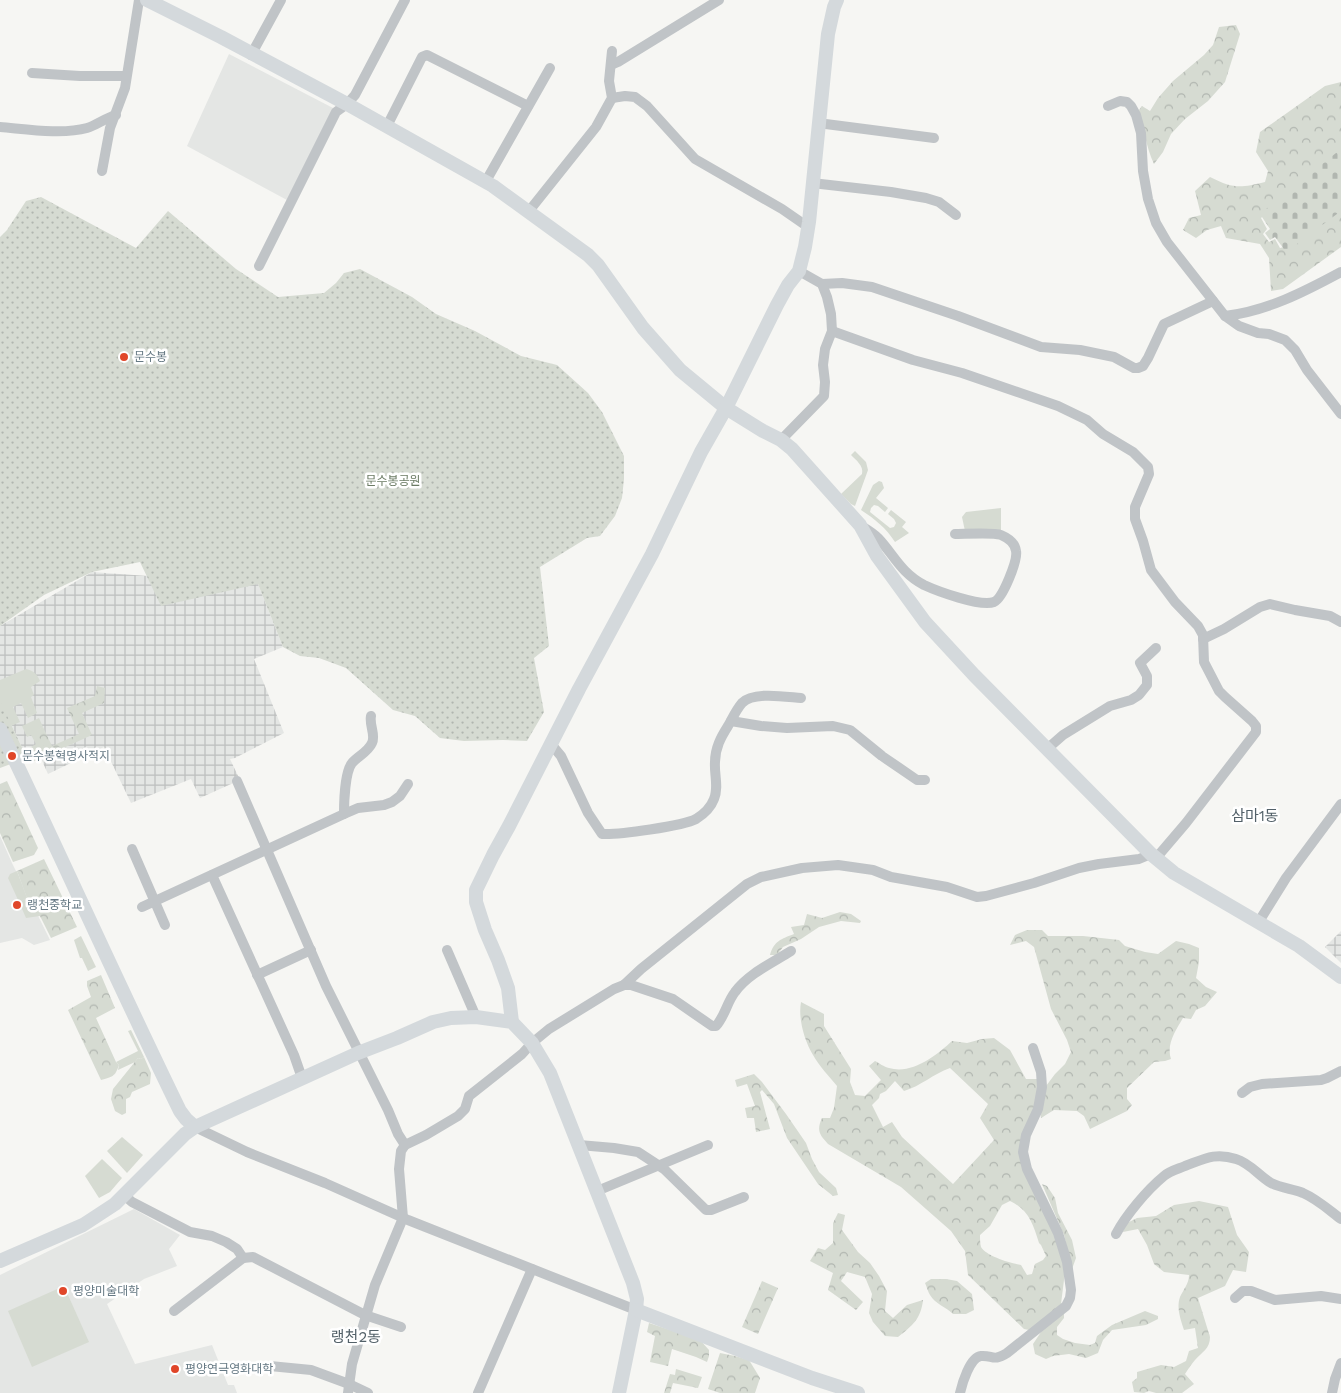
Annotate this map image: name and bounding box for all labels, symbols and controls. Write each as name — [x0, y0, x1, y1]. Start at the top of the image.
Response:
place label: 문수봉 — [134, 350, 167, 364]
marker: 문수봉 — [118, 351, 130, 363]
park label: 문수봉공원 — [365, 474, 421, 488]
place label: 문수봉혁명사적지 — [22, 749, 110, 763]
marker: 문수봉혁명사적지 — [6, 750, 18, 762]
district label: 삼마1동 — [1231, 807, 1279, 825]
place label: 랭천중학교 — [27, 898, 82, 912]
marker: 랭천중학교 — [11, 899, 23, 911]
place label: 평양미술대학 — [73, 1284, 139, 1298]
marker: 평양미술대학 — [57, 1285, 69, 1297]
district label: 랭천2동 — [331, 1328, 381, 1346]
place label: 평양연극영화대학 — [185, 1362, 273, 1376]
marker: 평양연극영화대학 — [169, 1363, 181, 1375]

